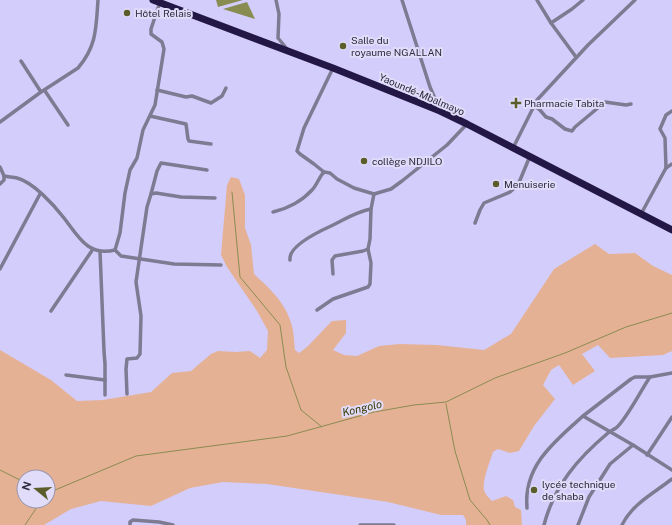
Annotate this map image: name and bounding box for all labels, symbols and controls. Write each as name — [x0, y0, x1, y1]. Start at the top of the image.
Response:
place label: Hôtel Relais — [135, 7, 191, 19]
marker: Hôtel Relais — [122, 8, 132, 18]
place label: Salle du royaume NGALLAN — [351, 34, 442, 58]
marker: Salle du royaume NGALLAN — [338, 41, 348, 51]
street label: Yaoundé-Mbalmayo — [377, 71, 467, 118]
place label: Pharmacie Tabita — [524, 97, 604, 109]
marker: Pharmacie Tabita — [511, 98, 521, 108]
place label: collège NDJILO — [372, 155, 442, 167]
marker: collège NDJILO — [359, 156, 369, 166]
place label: Menuiserie — [504, 178, 556, 190]
marker: Menuiserie — [491, 179, 501, 189]
water label: Kongolo — [341, 398, 383, 418]
north arrow — [16, 469, 56, 509]
place label: lycée technique de shaba — [542, 478, 616, 502]
text: N — [19, 480, 34, 492]
marker: lycée technique de shaba — [529, 485, 539, 495]

